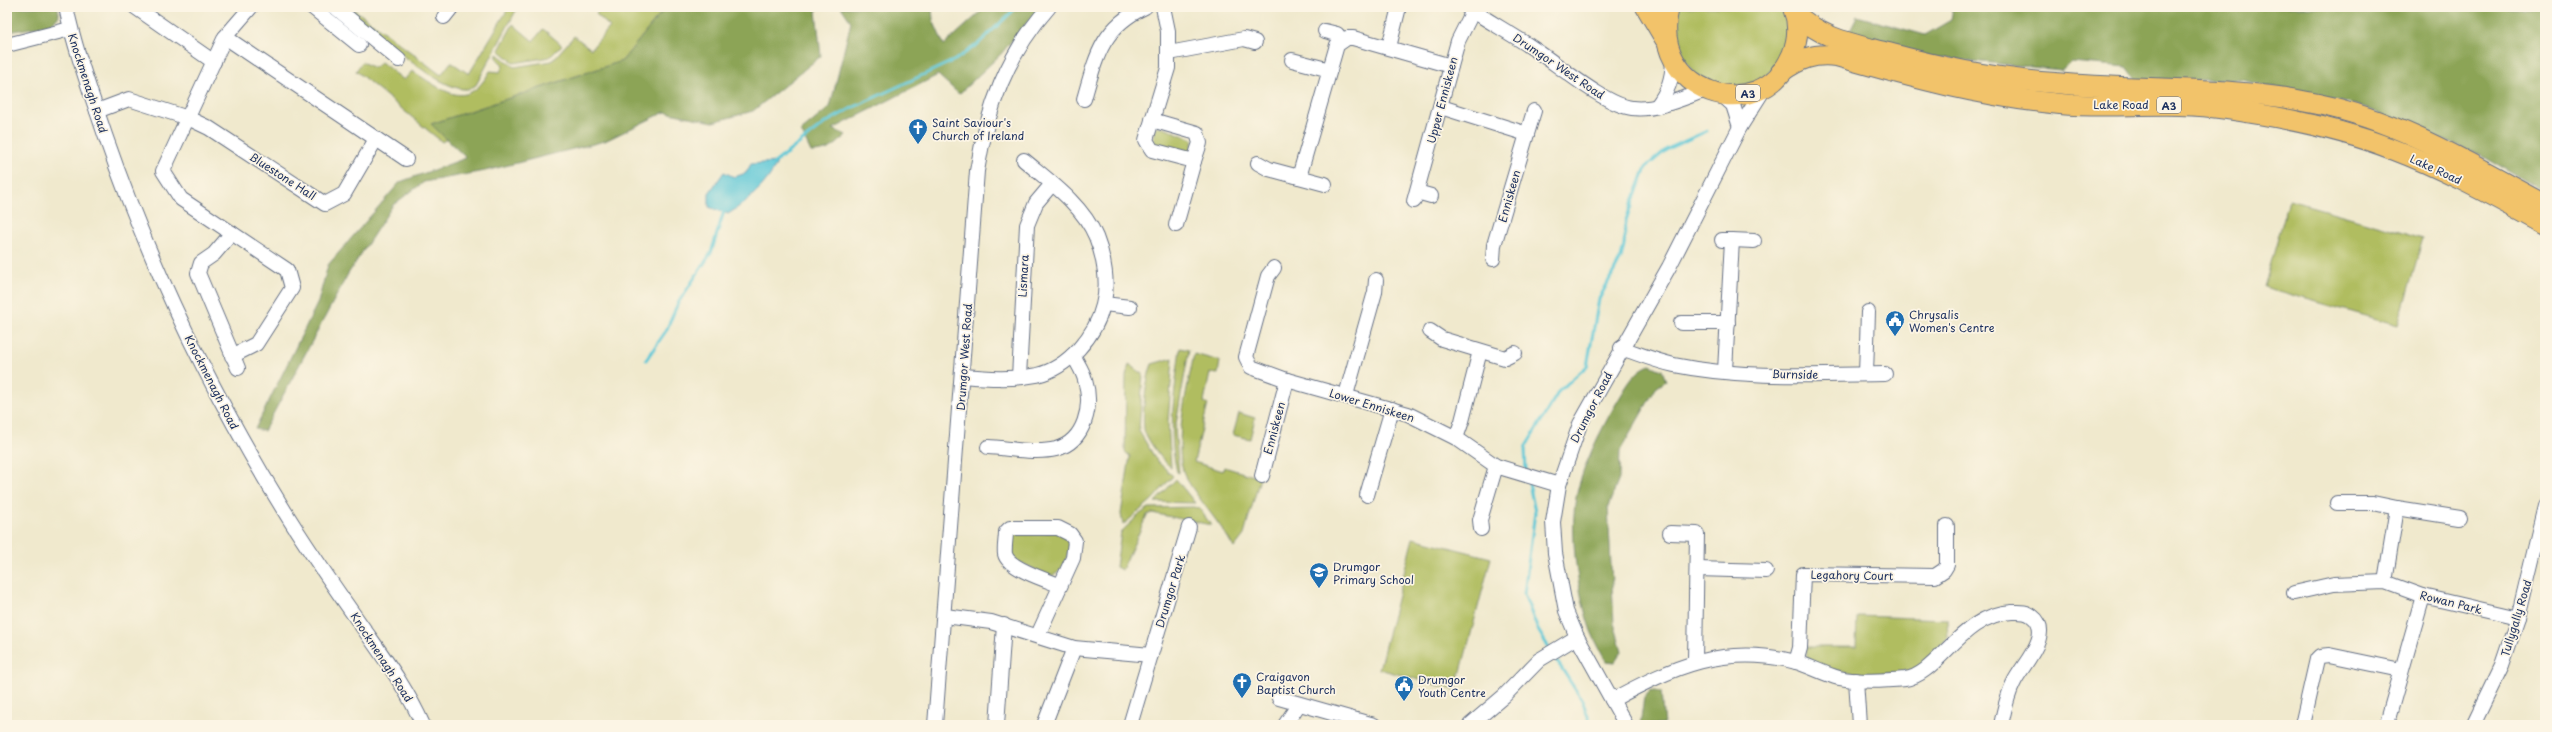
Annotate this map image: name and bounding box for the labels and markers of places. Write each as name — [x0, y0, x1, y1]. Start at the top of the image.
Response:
place label: Saint Saviour's Church of Ireland — [932, 114, 1024, 144]
church icon: Saint Saviour's Church of Ireland — [907, 117, 929, 145]
place label: Chrysalis Women's Centre — [1909, 306, 1995, 336]
public building icon: Chrysalis Women's Centre — [1884, 309, 1906, 337]
place label: Drumgor Primary School — [1333, 558, 1414, 588]
school or university icon: Drumgor Primary School — [1308, 561, 1330, 589]
place label: Craigavon Baptist Church — [1256, 668, 1336, 698]
church icon: Craigavon Baptist Church — [1231, 671, 1253, 699]
place label: Drumgor Youth Centre — [1418, 671, 1486, 701]
public building icon: Drumgor Youth Centre — [1393, 674, 1415, 702]

